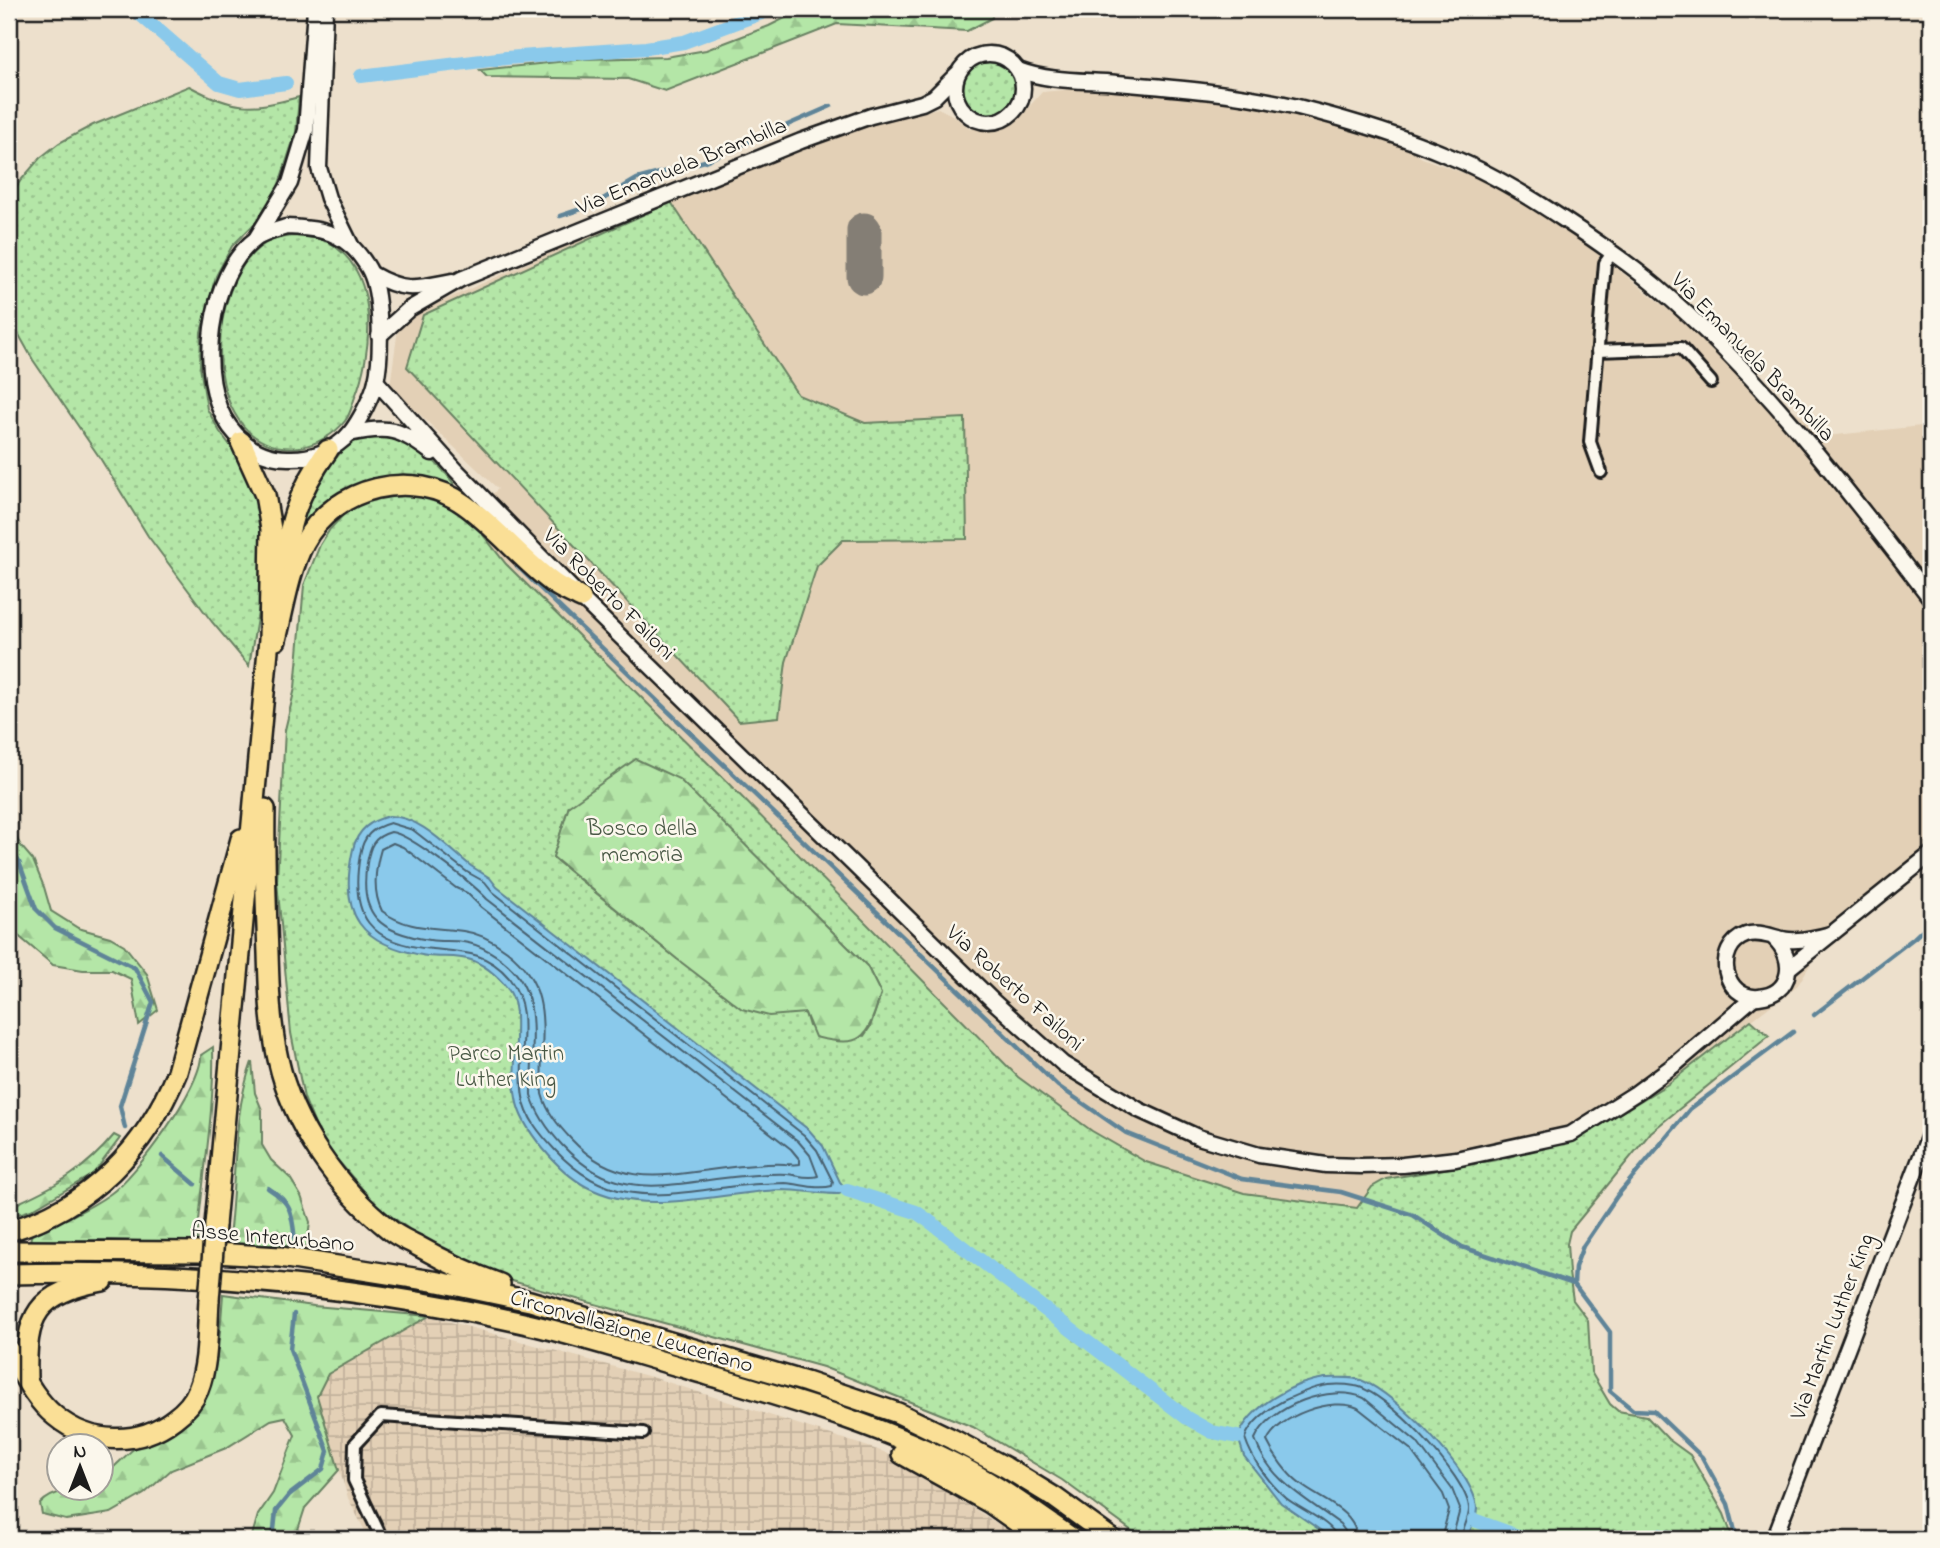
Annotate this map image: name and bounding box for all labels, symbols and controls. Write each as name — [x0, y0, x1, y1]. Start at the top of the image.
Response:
street label: Via Emanuela Brambilla — [571, 110, 792, 225]
street label: Via Emanuela Brambilla — [1662, 265, 1842, 450]
street label: Via Roberto Failoni — [534, 520, 682, 669]
park label: Bosco della memoria — [586, 813, 697, 872]
street label: Via Roberto Failoni — [937, 917, 1091, 1060]
park label: Parco Martin Luther King — [448, 1038, 564, 1098]
street label: Asse Interurbano — [190, 1215, 356, 1262]
street label: Via Martin Luther King — [1782, 1229, 1885, 1426]
street label: Circonvallazione Leuceriano — [506, 1282, 757, 1383]
north arrow — [46, 1432, 116, 1502]
text: N — [74, 1439, 87, 1466]

